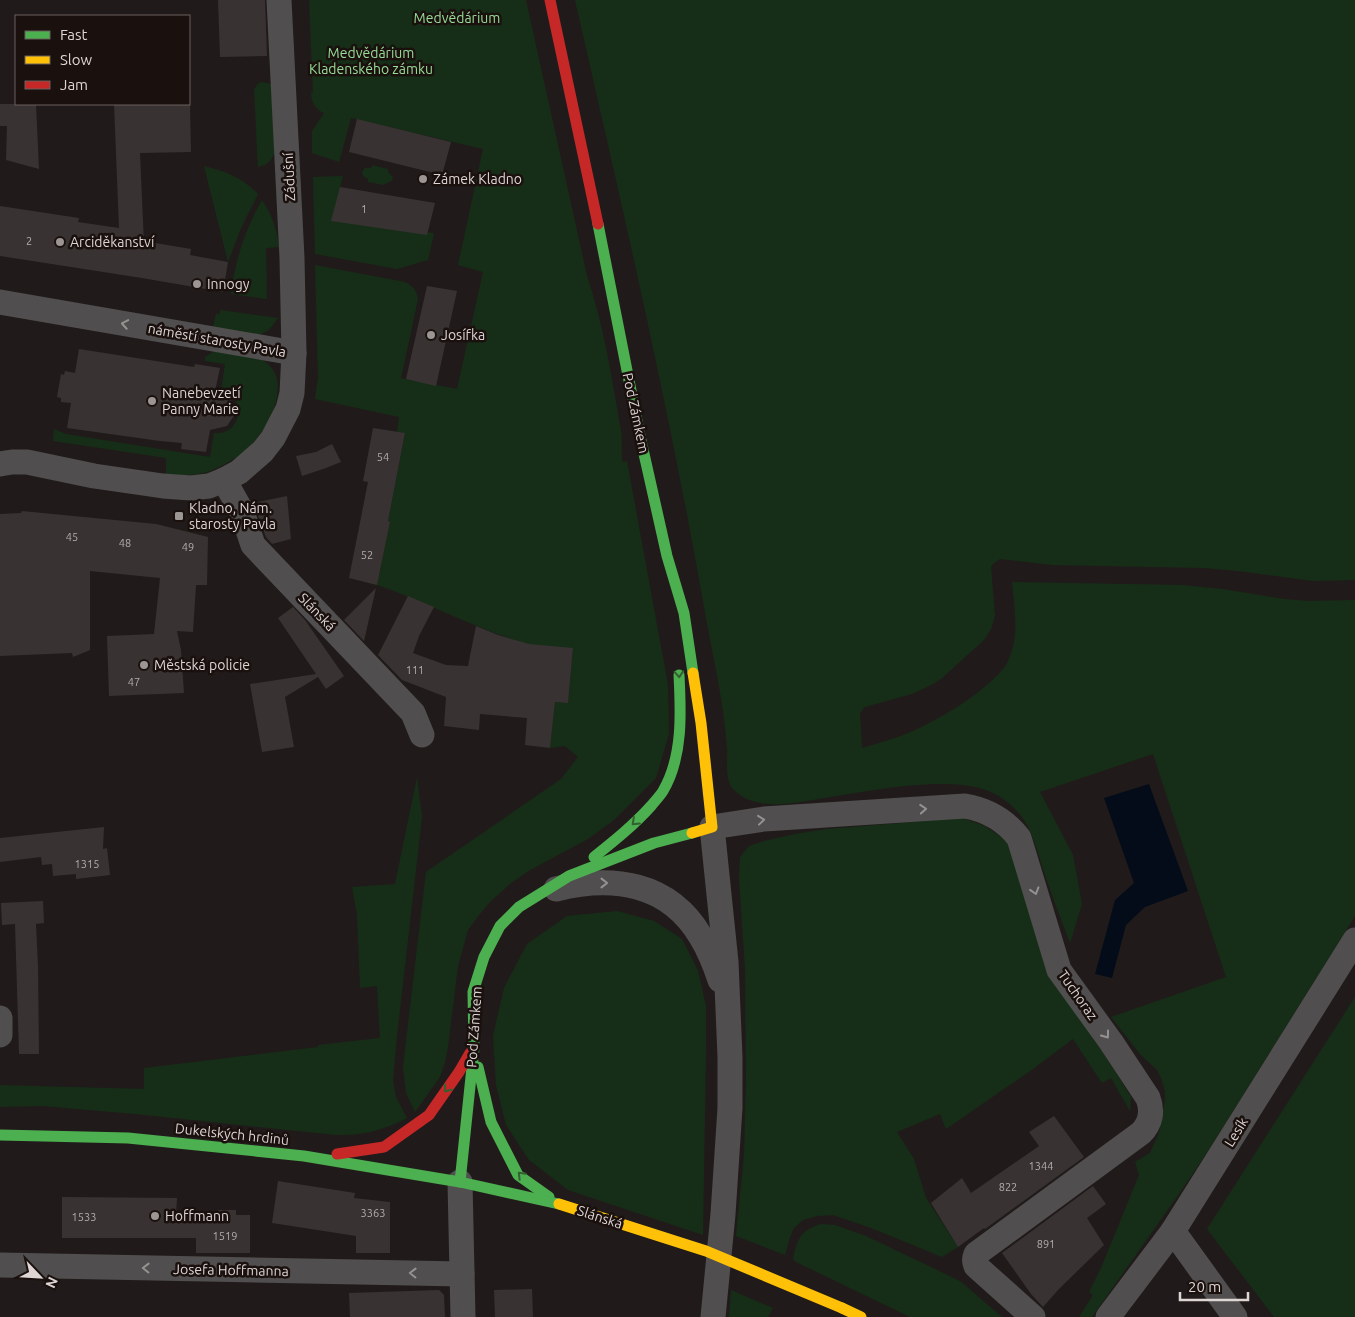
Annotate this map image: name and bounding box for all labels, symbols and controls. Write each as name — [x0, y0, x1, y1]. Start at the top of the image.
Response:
park label: Medvědárium — [414, 10, 500, 26]
legend — [15, 15, 190, 105]
text: Fast — [60, 26, 88, 43]
park label: Medvědárium Kladenského zámku — [309, 45, 433, 77]
text: Slow — [60, 51, 93, 68]
text: Jam — [60, 76, 88, 93]
street label: Zádušní — [280, 152, 298, 202]
place label: Zámek Kladno — [433, 171, 522, 187]
marker: Zámek Kladno — [417, 173, 429, 185]
house number: 1 — [361, 203, 367, 215]
place label: Arciděkanství — [70, 234, 155, 250]
house number: 2 — [26, 235, 32, 247]
marker: Arciděkanství — [54, 236, 66, 248]
place label: Innogy — [207, 276, 250, 292]
marker: Innogy — [191, 278, 203, 290]
one-way arrow — [121, 319, 129, 329]
street label: náměstí starosty Pavla — [147, 320, 287, 360]
place label: Josífka — [441, 327, 485, 343]
marker: Josífka — [425, 329, 437, 341]
street label: Pod Zámkem — [620, 371, 652, 455]
place label: Nanebevzetí Panny Marie — [162, 385, 241, 417]
marker: Nanebevzetí Panny Marie — [146, 395, 158, 407]
house number: 54 — [377, 451, 389, 463]
place label: Kladno, Nám. starosty Pavla — [189, 500, 276, 532]
marker: Kladno, Nám. starosty Pavla — [173, 510, 185, 522]
house number: 45 — [66, 531, 78, 543]
house number: 48 — [119, 537, 131, 549]
house number: 49 — [182, 541, 194, 553]
house number: 52 — [361, 549, 373, 561]
street label: Slánská — [295, 590, 339, 634]
place label: Městská policie — [154, 657, 250, 673]
marker: Městská policie — [138, 659, 150, 671]
house number: 111 — [406, 664, 424, 676]
one-way arrow — [673, 670, 684, 678]
house number: 47 — [128, 676, 140, 688]
one-way arrow — [919, 804, 927, 815]
one-way arrow — [757, 815, 765, 826]
one-way arrow — [631, 816, 640, 825]
house number: 1315 — [75, 858, 99, 870]
one-way arrow — [600, 878, 608, 888]
one-way arrow — [1029, 887, 1039, 895]
street label: Tuchoraz — [1055, 967, 1101, 1023]
street label: Pod Zámkem — [463, 986, 485, 1068]
one-way arrow — [1100, 1029, 1109, 1039]
one-way arrow — [444, 1083, 453, 1093]
street label: Lesík — [1221, 1114, 1251, 1150]
street label: Dukelských hrdinů — [174, 1120, 290, 1148]
house number: 1344 — [1029, 1160, 1053, 1172]
one-way arrow — [518, 1172, 527, 1181]
house number: 822 — [999, 1181, 1017, 1193]
street label: Slánská — [575, 1202, 625, 1232]
house number: 3363 — [361, 1207, 385, 1219]
place label: Hoffmann — [165, 1208, 229, 1224]
marker: Hoffmann — [149, 1210, 161, 1222]
house number: 1533 — [72, 1211, 96, 1223]
house number: 1519 — [213, 1230, 237, 1242]
house number: 891 — [1037, 1238, 1055, 1250]
north arrow — [15, 1252, 65, 1302]
street label: Josefa Hoffmanna — [173, 1261, 289, 1279]
one-way arrow — [141, 1263, 149, 1273]
one-way arrow — [409, 1268, 416, 1278]
scale bar — [1180, 1270, 1248, 1302]
text: N — [42, 1274, 61, 1291]
text: 20 m — [1188, 1278, 1221, 1295]

